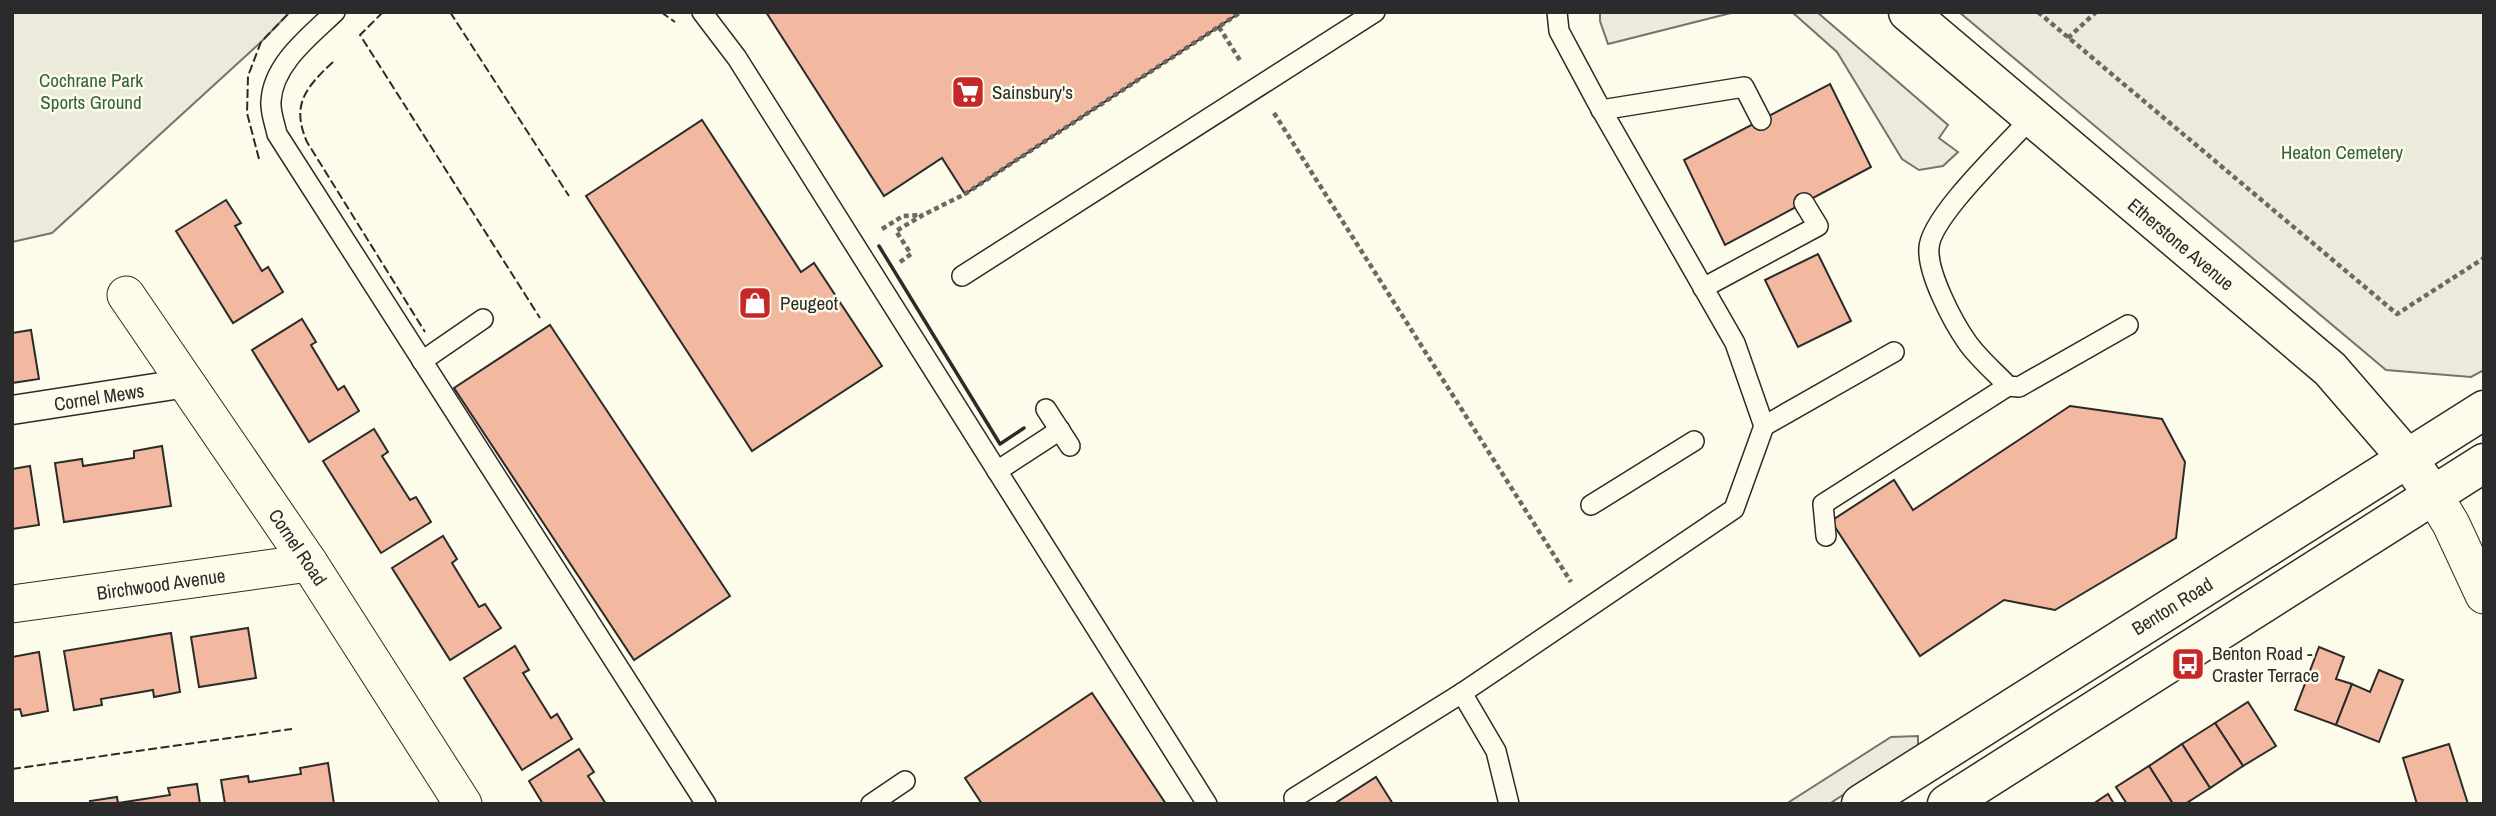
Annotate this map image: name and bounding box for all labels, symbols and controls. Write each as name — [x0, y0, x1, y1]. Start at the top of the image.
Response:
park label: Cochrane Park Sports Ground — [39, 67, 143, 115]
supermarket icon: Sainsbury's — [949, 73, 987, 111]
place label: Sainsbury's — [992, 79, 1073, 105]
park label: Heaton Cemetery — [2281, 139, 2403, 165]
street label: Etherstone Avenue — [2122, 192, 2240, 296]
shop icon: Peugeot — [736, 284, 774, 322]
place label: Peugeot — [780, 290, 839, 316]
street label: Cornel Mews — [52, 377, 146, 417]
street label: Cornel Road — [263, 503, 333, 591]
street label: Birchwood Avenue — [95, 562, 227, 606]
street label: Benton Road — [2127, 571, 2217, 641]
place label: Benton Road - Craster Terrace — [2212, 640, 2319, 688]
bus stop icon: Benton Road - Craster Terrace — [2169, 645, 2207, 683]

